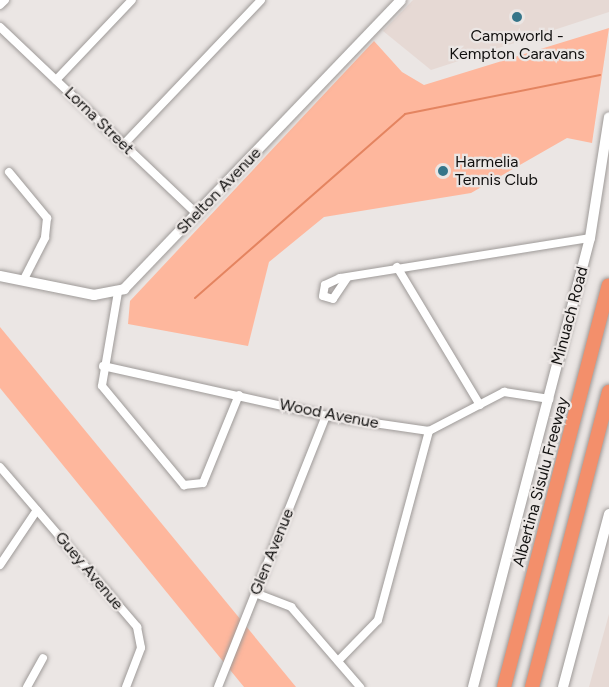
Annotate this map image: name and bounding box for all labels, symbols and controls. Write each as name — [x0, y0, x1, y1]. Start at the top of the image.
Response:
marker: Campworld - Kempton Caravans — [510, 10, 524, 24]
place label: Campworld - Kempton Caravans — [449, 26, 585, 64]
street label: Lorna Street — [60, 83, 138, 159]
street label: Shelton Avenue — [173, 144, 265, 238]
place label: Harmelia Tennis Club — [455, 152, 538, 190]
marker: Harmelia Tennis Club — [436, 164, 450, 178]
street label: Minuach Road — [548, 264, 592, 368]
street label: Wood Avenue — [278, 395, 380, 433]
street label: Albertina Sisulu Freeway — [509, 395, 573, 569]
street label: Glen Avenue — [246, 506, 298, 598]
street label: Guey Avenue — [51, 528, 127, 614]

